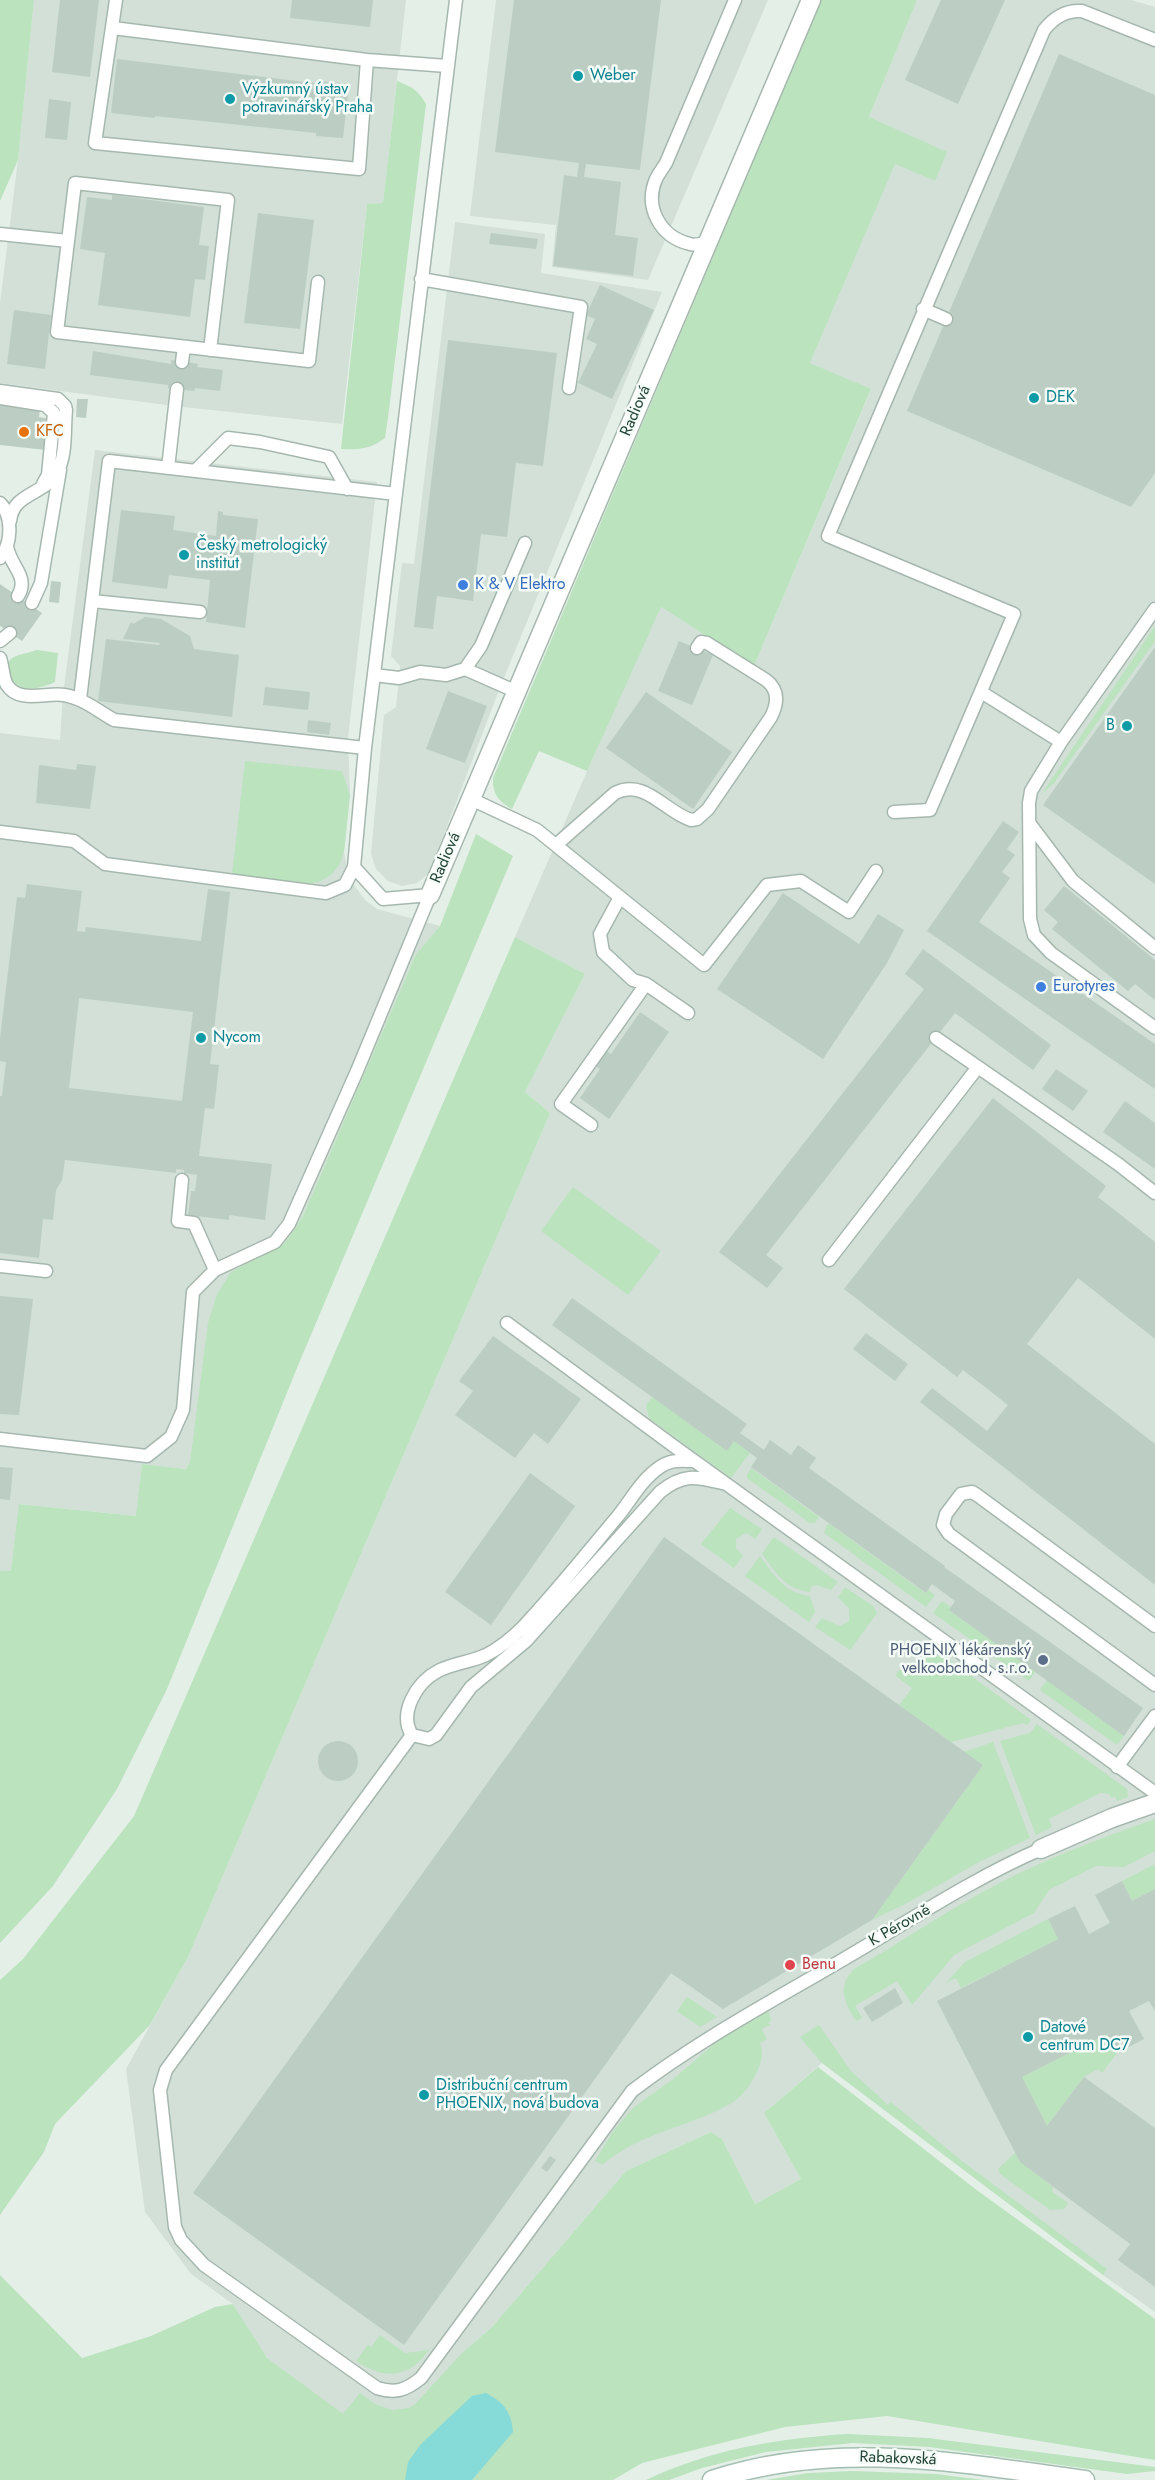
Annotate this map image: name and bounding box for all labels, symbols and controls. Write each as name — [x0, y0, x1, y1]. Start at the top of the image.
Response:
place label: Weber — [590, 66, 636, 86]
marker: Weber — [571, 69, 585, 83]
place label: Výzkumný ústav potravinářský Praha — [242, 80, 373, 118]
marker: Výzkumný ústav potravinářský Praha — [223, 92, 237, 106]
street label: Radiová — [617, 383, 655, 439]
place label: DEK — [1046, 388, 1075, 408]
marker: DEK — [1027, 391, 1041, 405]
place label: KFC — [36, 422, 64, 442]
marker: KFC — [17, 425, 31, 439]
place label: Český metrologický institut — [196, 536, 327, 574]
marker: Český metrologický institut — [177, 548, 191, 562]
place label: K & V Elektro — [475, 575, 565, 595]
marker: K & V Elektro — [456, 578, 470, 592]
place label: B — [1106, 716, 1115, 736]
marker: B — [1120, 719, 1134, 733]
street label: Radiová — [427, 830, 465, 886]
place label: Eurotyres — [1053, 977, 1115, 997]
marker: Eurotyres — [1034, 980, 1048, 994]
place label: Nycom — [213, 1028, 261, 1048]
marker: Nycom — [194, 1031, 208, 1045]
place label: PHOENIX lékárenský velkoobchod, s.r.o. — [890, 1641, 1031, 1679]
marker: PHOENIX lékárenský velkoobchod, s.r.o. — [1036, 1653, 1050, 1667]
street label: K Pérovně — [866, 1901, 934, 1951]
place label: Benu — [802, 1955, 836, 1975]
marker: Benu — [783, 1958, 797, 1972]
place label: Datové centrum DC7 — [1040, 2018, 1129, 2056]
marker: Datové centrum DC7 — [1021, 2030, 1035, 2044]
place label: Distribuční centrum PHOENIX, nová budova — [436, 2076, 599, 2114]
marker: Distribuční centrum PHOENIX, nová budova — [417, 2088, 431, 2102]
street label: Rabakovská — [859, 2448, 937, 2470]

